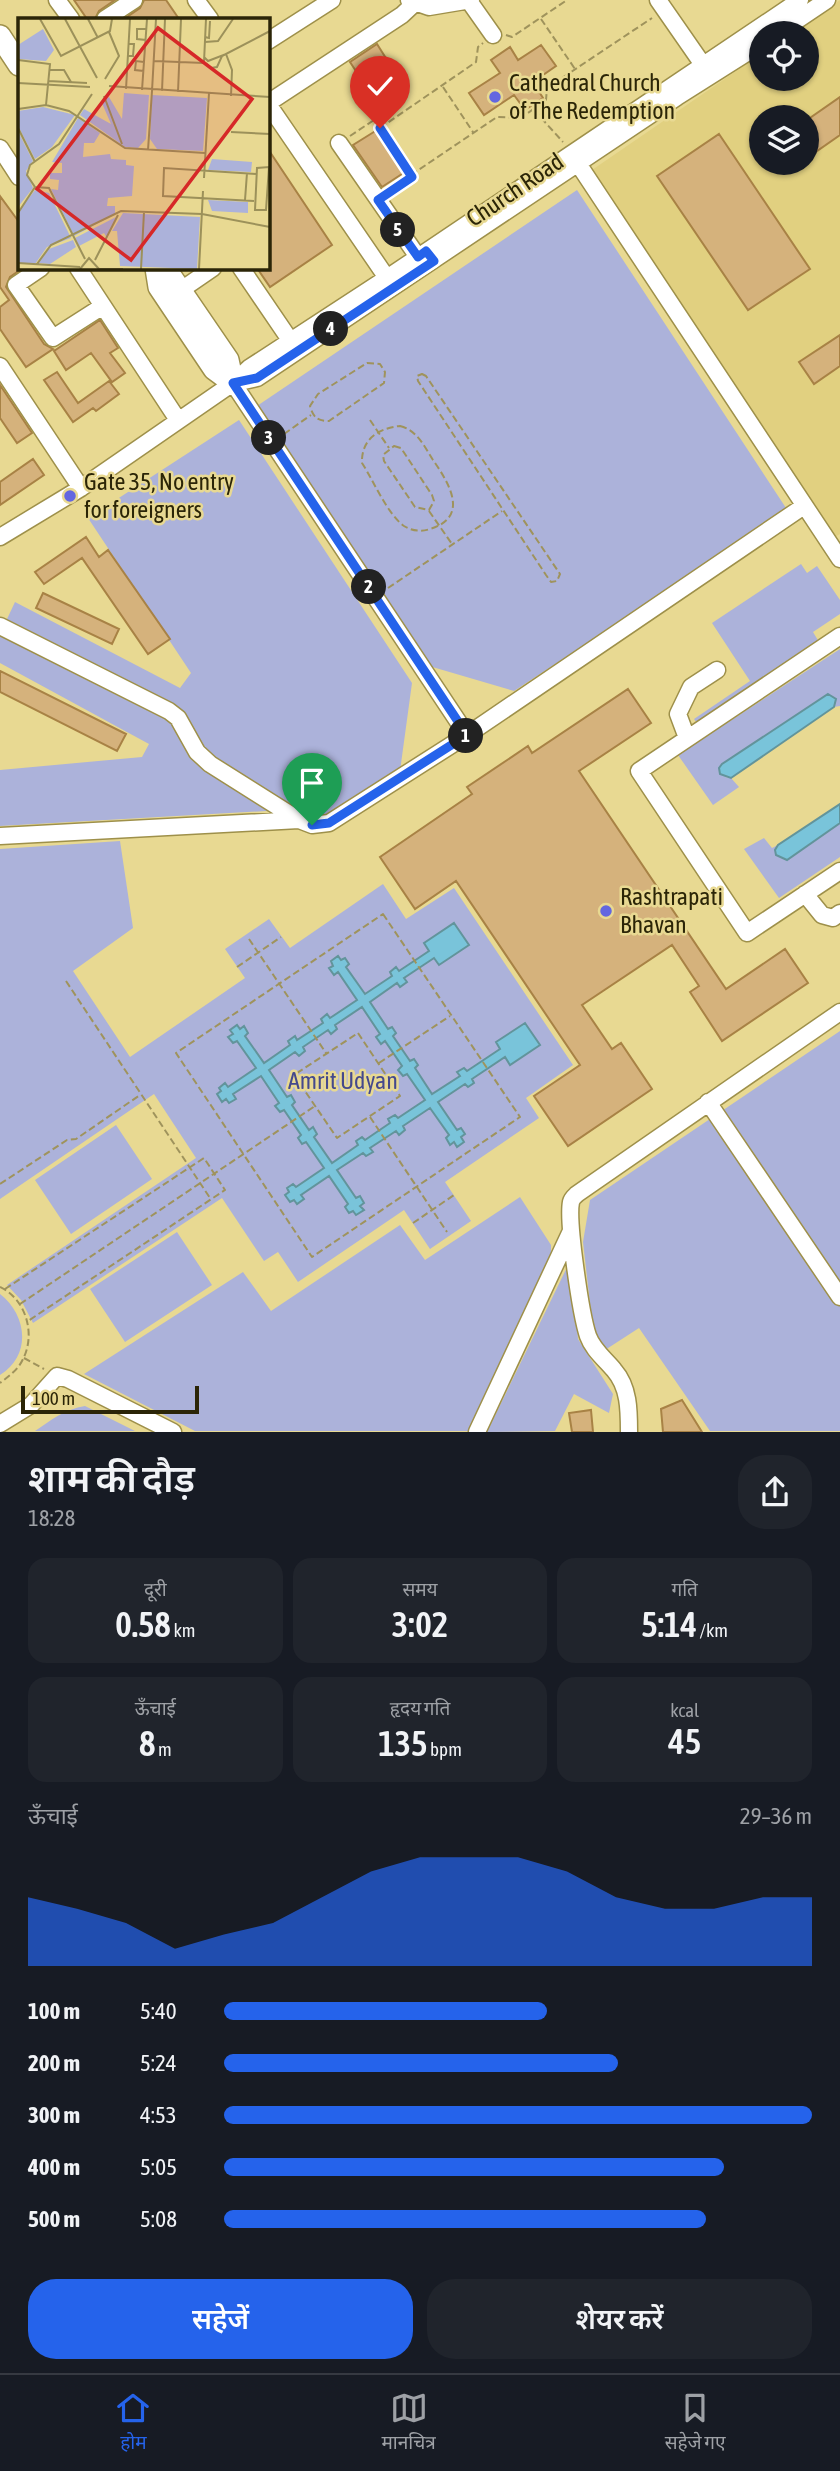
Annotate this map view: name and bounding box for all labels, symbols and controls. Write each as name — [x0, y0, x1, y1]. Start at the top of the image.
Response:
inset map — [18, 18, 270, 270]
map controls — [749, 21, 819, 175]
button: locate — [749, 21, 819, 91]
pin — [350, 56, 410, 128]
icon: check — [361, 67, 399, 105]
place label: Cathedral Church of The Redemption — [509, 69, 675, 124]
marker: Cathedral Church of The Redemption — [487, 89, 503, 105]
button: layers — [749, 105, 819, 175]
street label: Church Road — [461, 147, 568, 232]
pin: 5 — [380, 212, 416, 247]
text: 5 — [393, 218, 402, 240]
pin: 4 — [314, 312, 348, 346]
text: 4 — [326, 317, 335, 339]
pin: 3 — [252, 420, 286, 456]
text: 3 — [264, 426, 273, 448]
place label: Gate 35, No entry for foreigners — [84, 468, 234, 523]
marker: Gate 35, No entry for foreigners — [62, 488, 78, 504]
pin: 2 — [352, 570, 386, 604]
text: 2 — [364, 575, 373, 597]
pin: 1 — [448, 718, 484, 754]
text: 1 — [461, 724, 470, 746]
pin — [282, 753, 342, 825]
icon: arrive — [293, 764, 331, 802]
place label: Rashtrapati Bhavan — [620, 883, 723, 938]
marker: Rashtrapati Bhavan — [598, 903, 614, 919]
park label: Amrit Udyan — [288, 1067, 398, 1094]
scale bar — [21, 1382, 200, 1414]
text: 100 m — [32, 1387, 75, 1409]
button: share — [738, 1455, 812, 1529]
text: शाम की दौड़ — [28, 1457, 195, 1500]
text: 18:28 — [28, 1505, 75, 1531]
text: दूरी — [144, 1578, 167, 1600]
text: समय — [402, 1578, 438, 1600]
text: गति — [671, 1578, 698, 1600]
text: 0.58 — [115, 1604, 171, 1644]
text: 3:02 — [392, 1604, 448, 1644]
text: 5:14 — [641, 1604, 697, 1644]
text: km — [171, 1619, 195, 1641]
text: /km — [697, 1619, 728, 1641]
text: ऊँचाई — [135, 1697, 176, 1719]
text: हृदय गति — [390, 1697, 450, 1719]
text: kcal — [670, 1699, 699, 1721]
text: 45 — [668, 1721, 701, 1761]
text: 8 — [139, 1723, 155, 1763]
text: 135 — [378, 1723, 428, 1763]
text: m — [155, 1738, 172, 1760]
text: bpm — [428, 1738, 462, 1760]
text: ऊँचाई — [28, 1803, 78, 1829]
text: 29–36 m — [740, 1803, 812, 1829]
text: 100 m — [28, 1998, 80, 2024]
text: 5:40 — [140, 1998, 177, 2024]
text: 200 m — [28, 2050, 80, 2076]
text: 5:24 — [140, 2050, 177, 2076]
text: 300 m — [28, 2102, 80, 2128]
text: 4:53 — [140, 2102, 177, 2128]
text: 400 m — [28, 2154, 80, 2180]
text: 5:05 — [140, 2154, 177, 2180]
text: 500 m — [28, 2206, 80, 2232]
text: 5:08 — [140, 2206, 177, 2232]
button: सहेजें — [28, 2279, 413, 2359]
button: शेयर करें — [427, 2279, 812, 2359]
tab: होम — [114, 2389, 152, 2457]
tab: मानचित्र — [381, 2389, 436, 2457]
tab: सहेजे गए — [665, 2389, 726, 2457]

